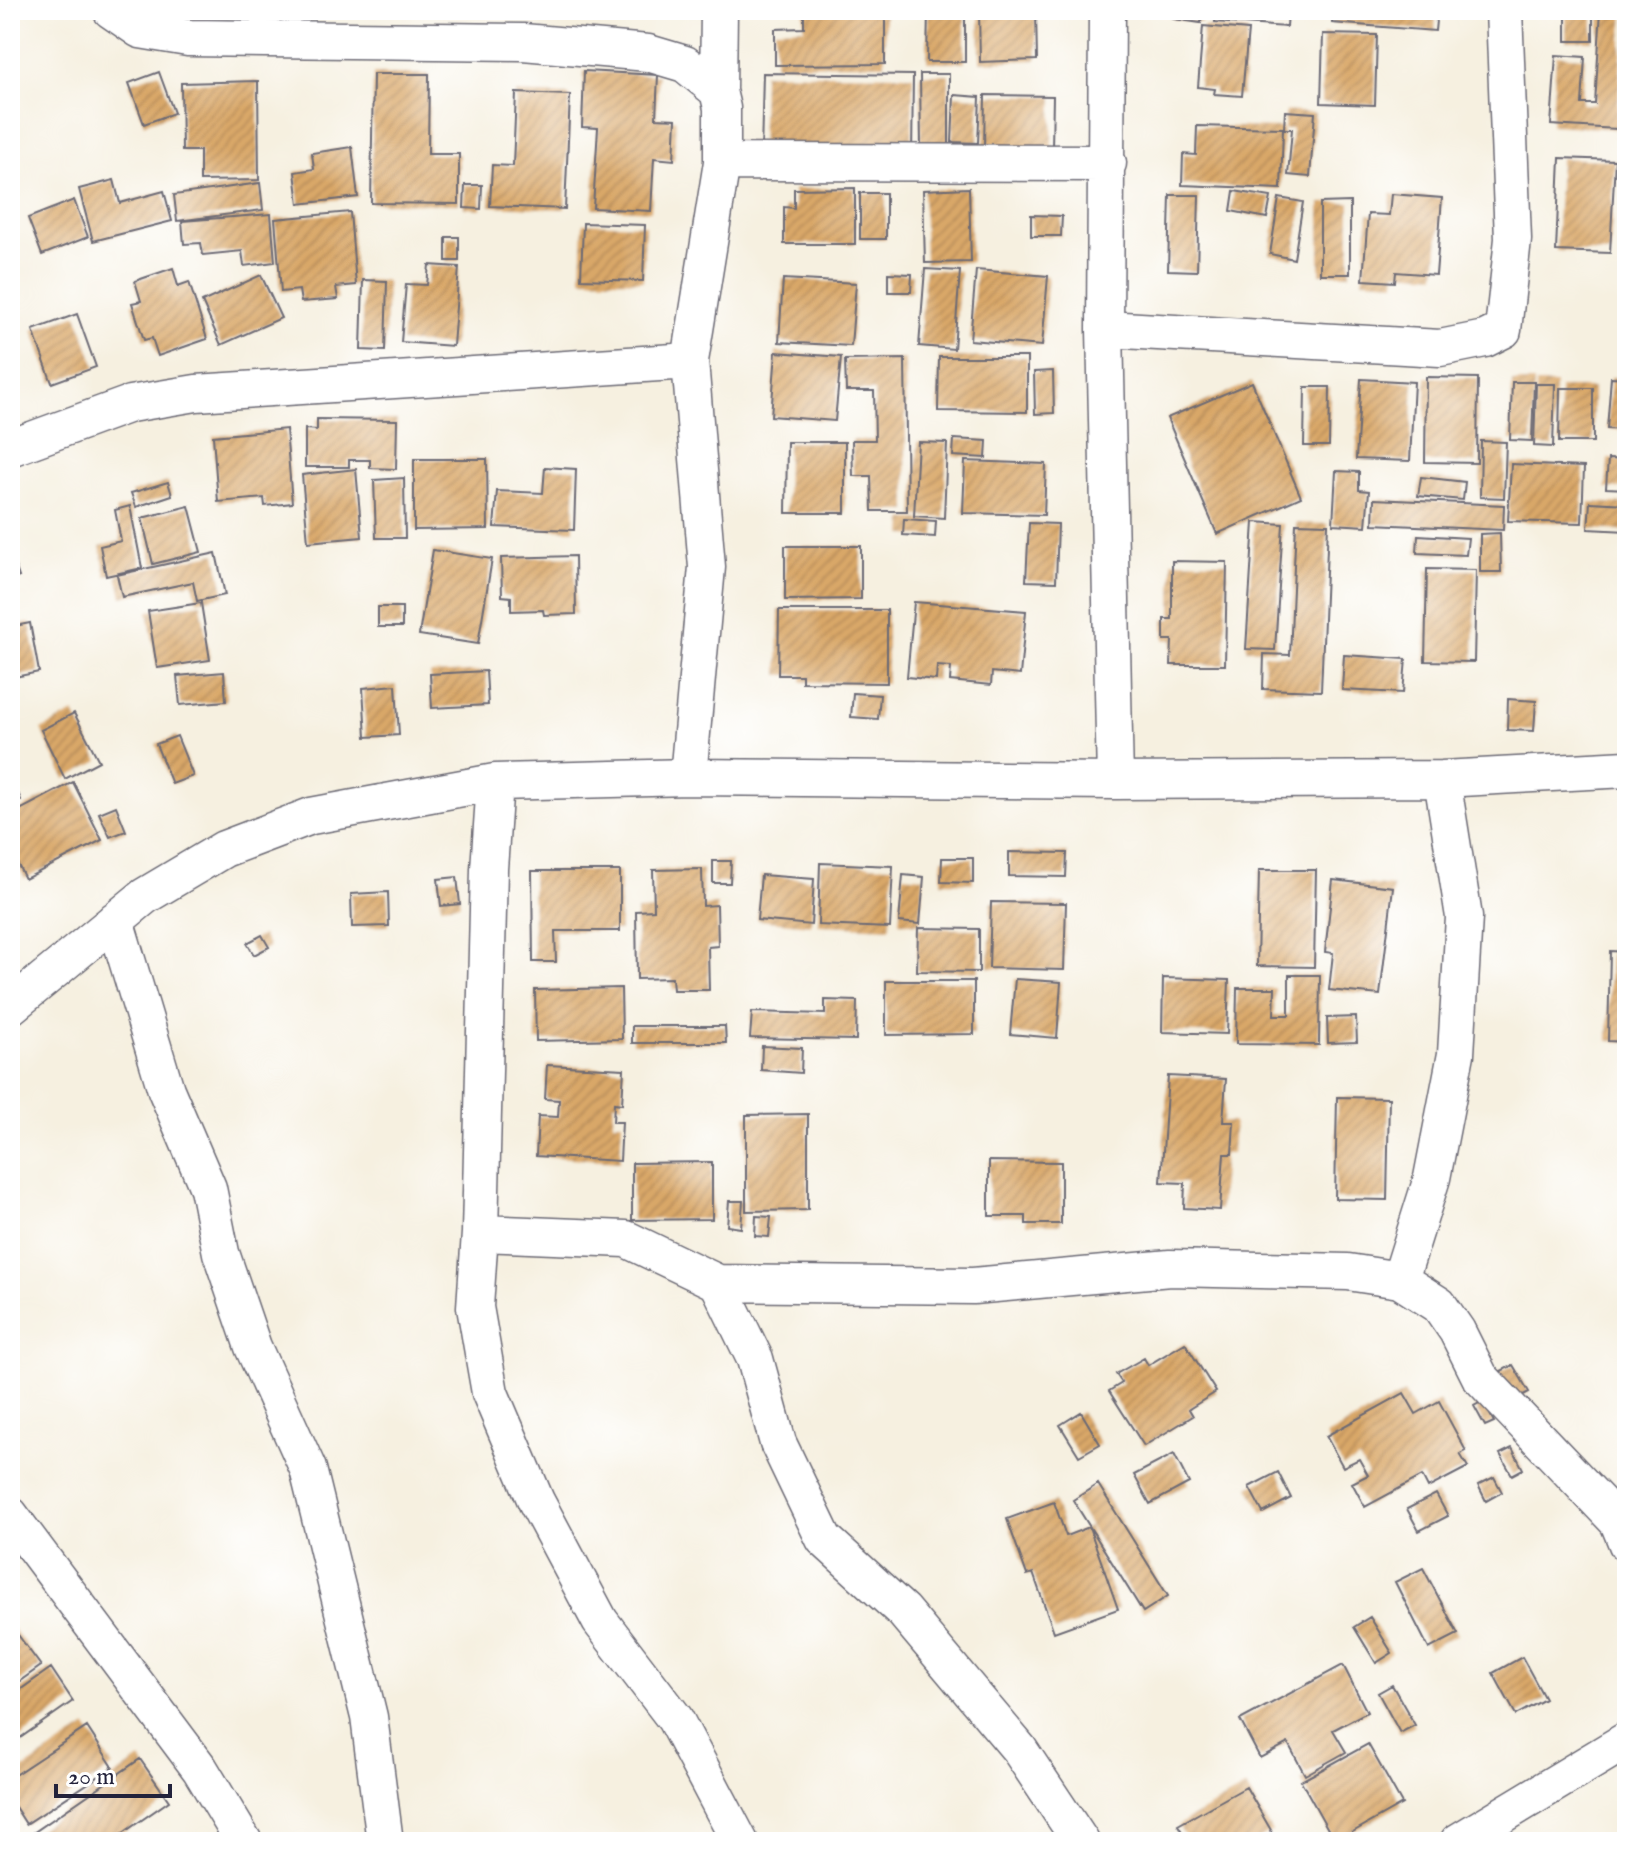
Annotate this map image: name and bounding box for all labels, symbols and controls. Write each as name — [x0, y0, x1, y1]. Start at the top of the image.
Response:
scale bar — [56, 1748, 170, 1798]
text: 20 m — [68, 1762, 115, 1793]

